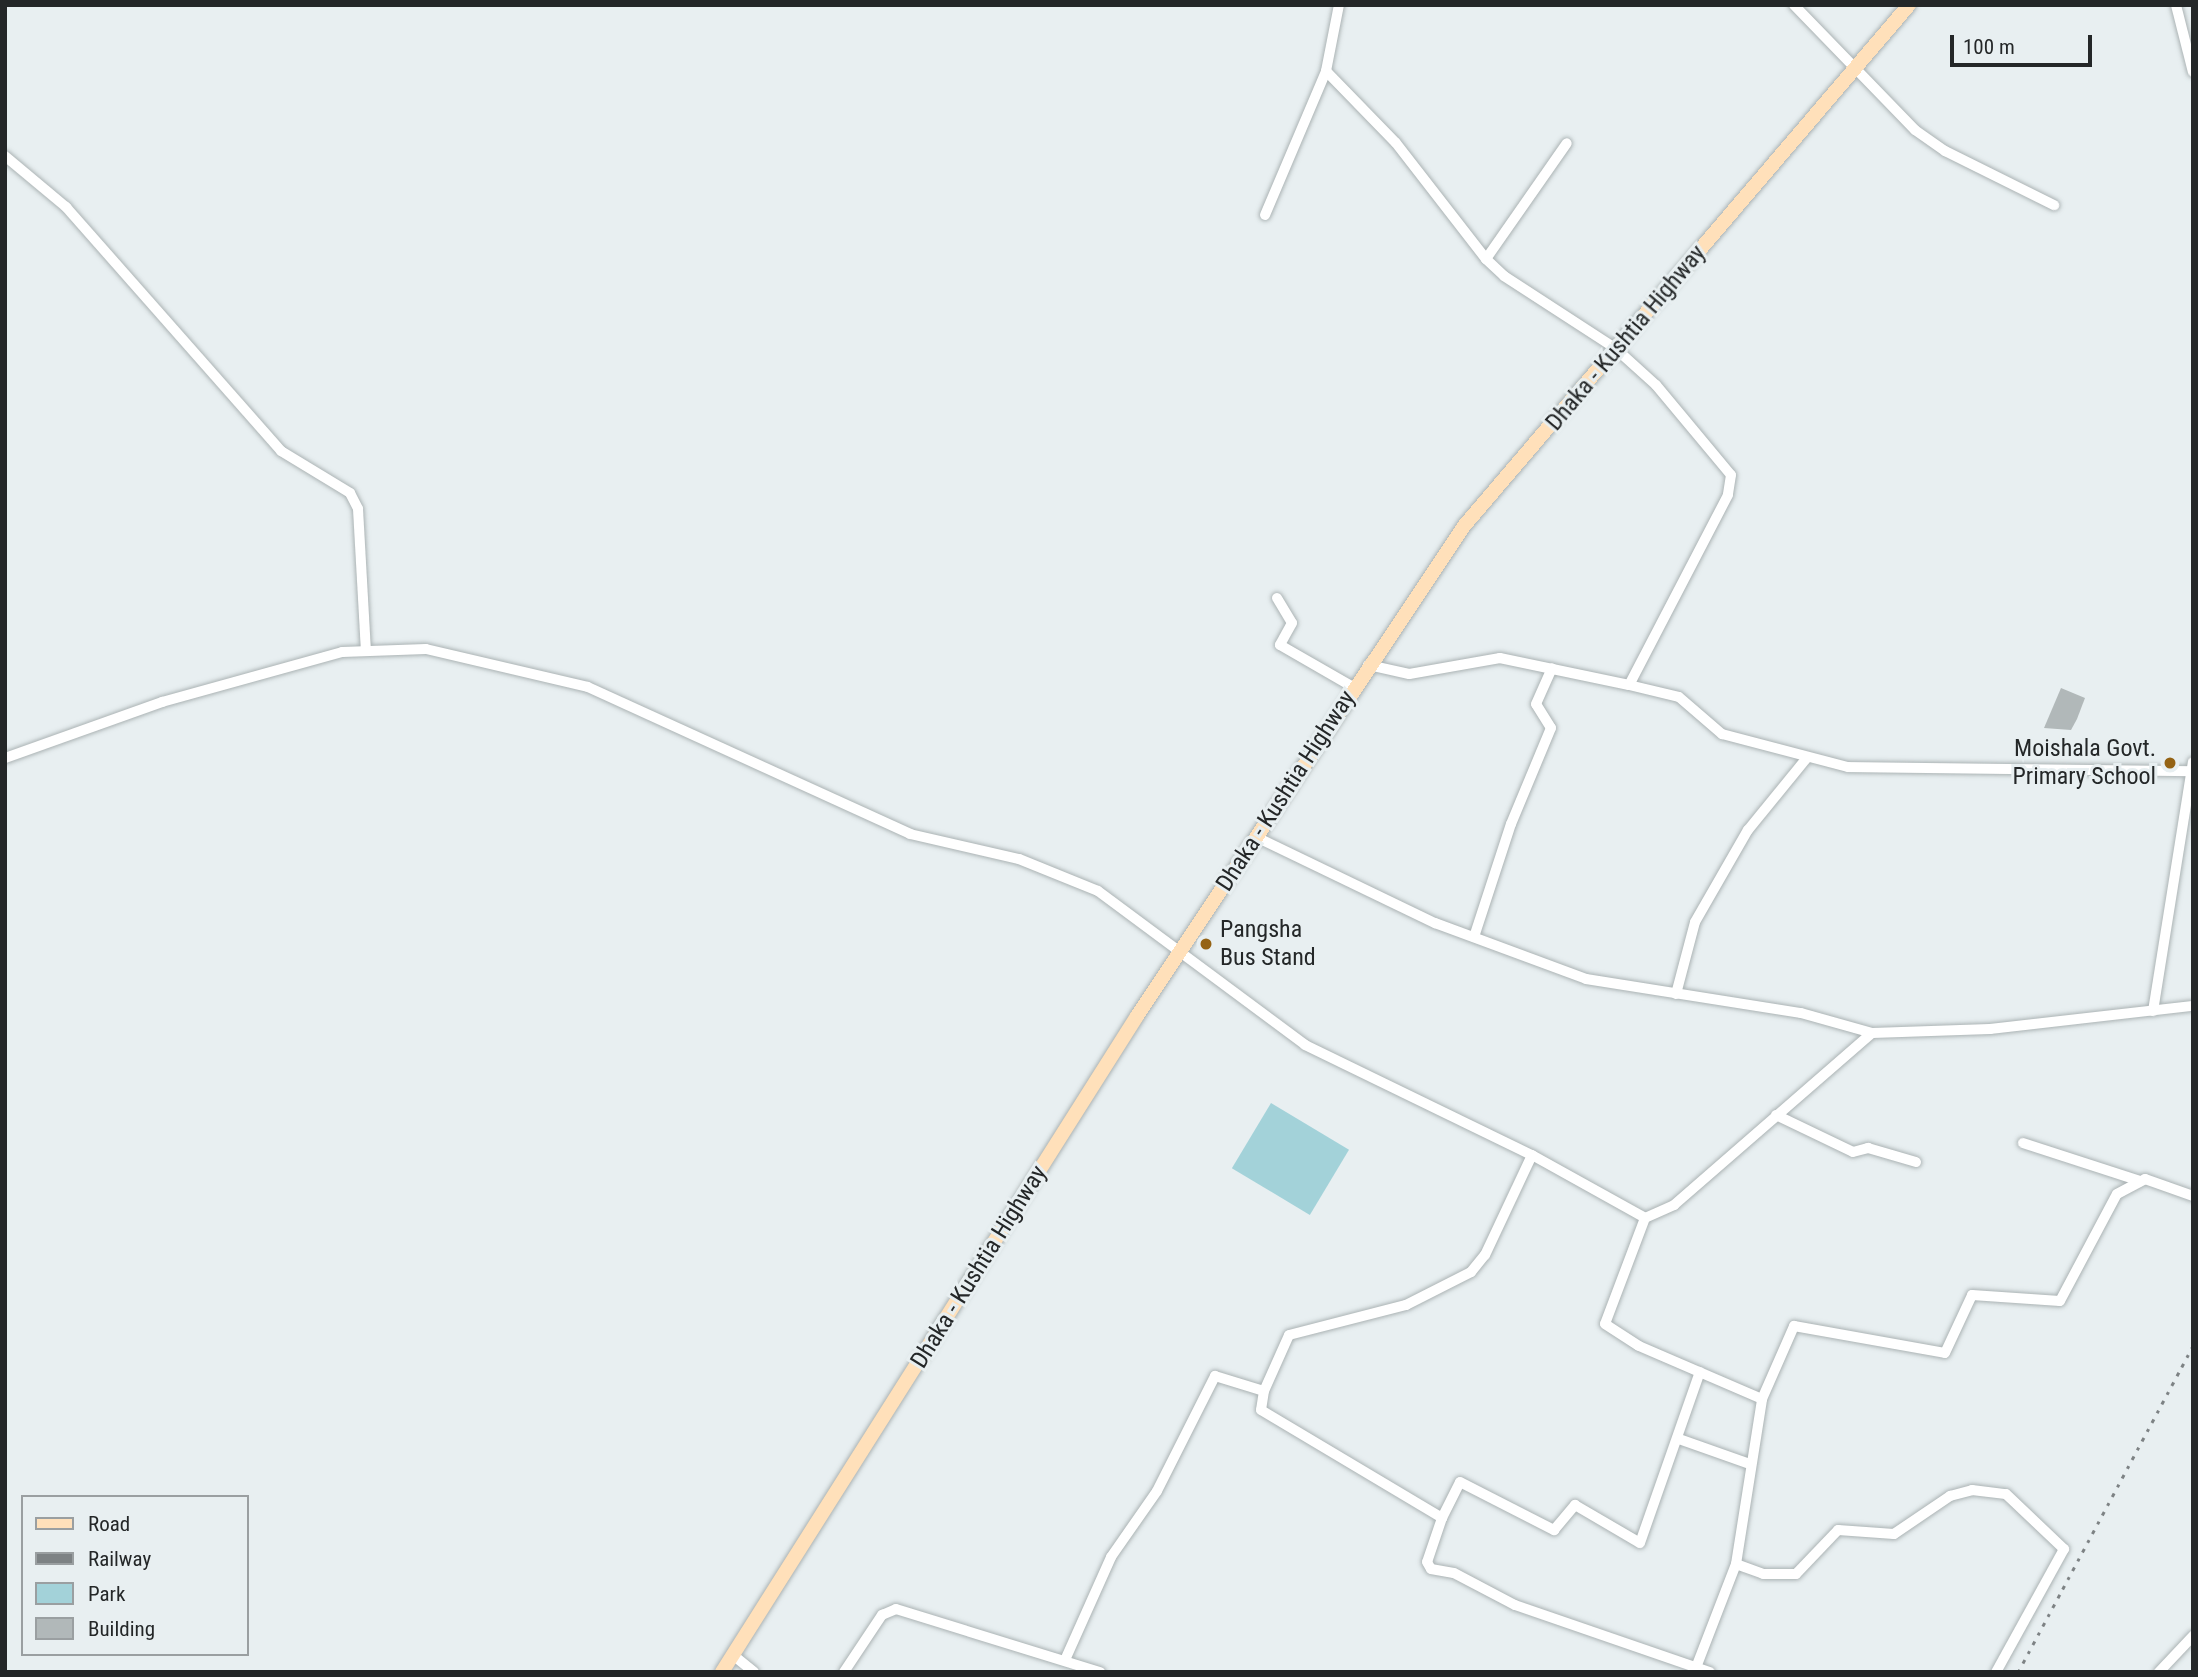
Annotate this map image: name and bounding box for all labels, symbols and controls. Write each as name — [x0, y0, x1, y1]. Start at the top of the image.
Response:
scale bar — [1953, 21, 2095, 65]
text: 100 m — [1963, 35, 2015, 59]
street label: Dhaka - Kushtia Highway — [1540, 239, 1712, 437]
street label: Dhaka - Kushtia Highway — [1210, 685, 1362, 897]
place label: Moishala Govt. Primary School — [2013, 735, 2156, 791]
marker: Moishala Govt. Primary School — [2162, 755, 2178, 771]
place label: Pangsha Bus Stand — [1220, 916, 1316, 972]
marker: Pangsha Bus Stand — [1198, 936, 1214, 952]
street label: Dhaka - Kushtia Highway — [905, 1160, 1053, 1374]
legend — [21, 1495, 248, 1656]
text: Road — [88, 1512, 130, 1536]
text: Railway — [88, 1547, 151, 1571]
text: Park — [88, 1582, 125, 1606]
text: Building — [88, 1617, 155, 1641]

